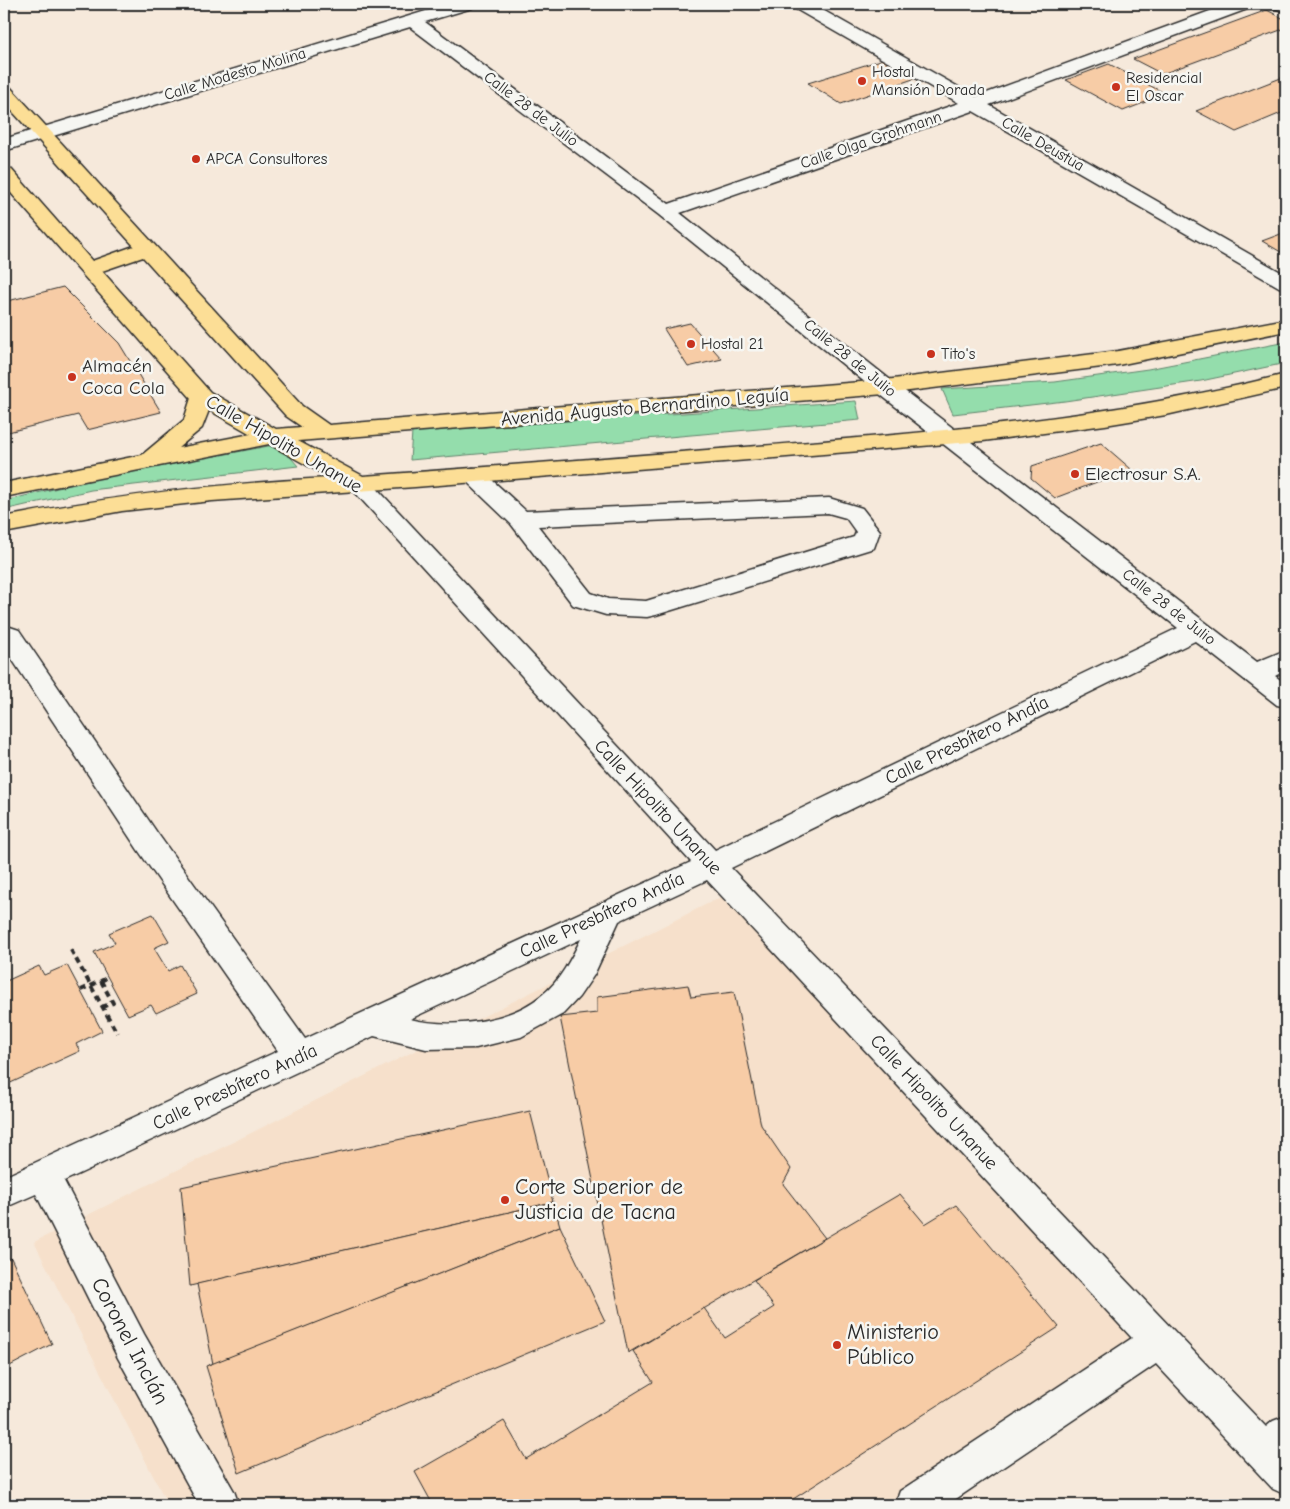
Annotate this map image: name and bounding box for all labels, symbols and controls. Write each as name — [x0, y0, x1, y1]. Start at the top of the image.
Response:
street label: Calle Modesto Molina — [162, 44, 308, 104]
place label: Hostal Mansión Dorada — [872, 63, 985, 99]
street label: Calle 28 de Julio — [480, 68, 582, 150]
place label: Residencial El Oscar — [1126, 69, 1202, 105]
marker: Hostal Mansión Dorada — [856, 75, 868, 87]
marker: Residencial El Oscar — [1110, 81, 1122, 93]
street label: Calle Olga Grohmann — [798, 107, 944, 173]
street label: Calle Deustua — [999, 113, 1087, 175]
place label: APCA Consultores — [206, 150, 328, 168]
marker: APCA Consultores — [190, 153, 202, 165]
street label: Calle 28 de Julio — [800, 315, 900, 401]
place label: Hostal 21 — [701, 335, 764, 353]
marker: Hostal 21 — [685, 338, 697, 350]
place label: Tito's — [941, 345, 976, 363]
marker: Tito's — [925, 348, 937, 360]
place label: Almacén Coca Cola — [82, 355, 165, 399]
marker: Almacén Coca Cola — [66, 371, 78, 383]
street label: Avenida Augusto Bernardino Leguía — [500, 383, 790, 431]
street label: Calle Hipolito Unanue — [202, 390, 366, 498]
place label: Electrosur S.A. — [1085, 463, 1201, 485]
marker: Electrosur S.A. — [1069, 468, 1081, 480]
street label: Calle 28 de Julio — [1119, 565, 1219, 649]
street label: Calle Presbítero Andía — [882, 691, 1052, 789]
street label: Calle Hipolito Unanue — [590, 735, 726, 879]
street label: Calle Presbítero Andía — [516, 867, 688, 963]
street label: Calle Hipolito Unanue — [866, 1030, 1002, 1174]
street label: Calle Presbítero Andía — [149, 1039, 321, 1135]
place label: Corte Superior de Justicia de Tacna — [515, 1174, 683, 1225]
marker: Corte Superior de Justicia de Tacna — [499, 1194, 511, 1206]
street label: Coronel Inclán — [86, 1273, 174, 1409]
place label: Ministerio Público — [847, 1319, 939, 1370]
marker: Ministerio Público — [831, 1339, 843, 1351]

